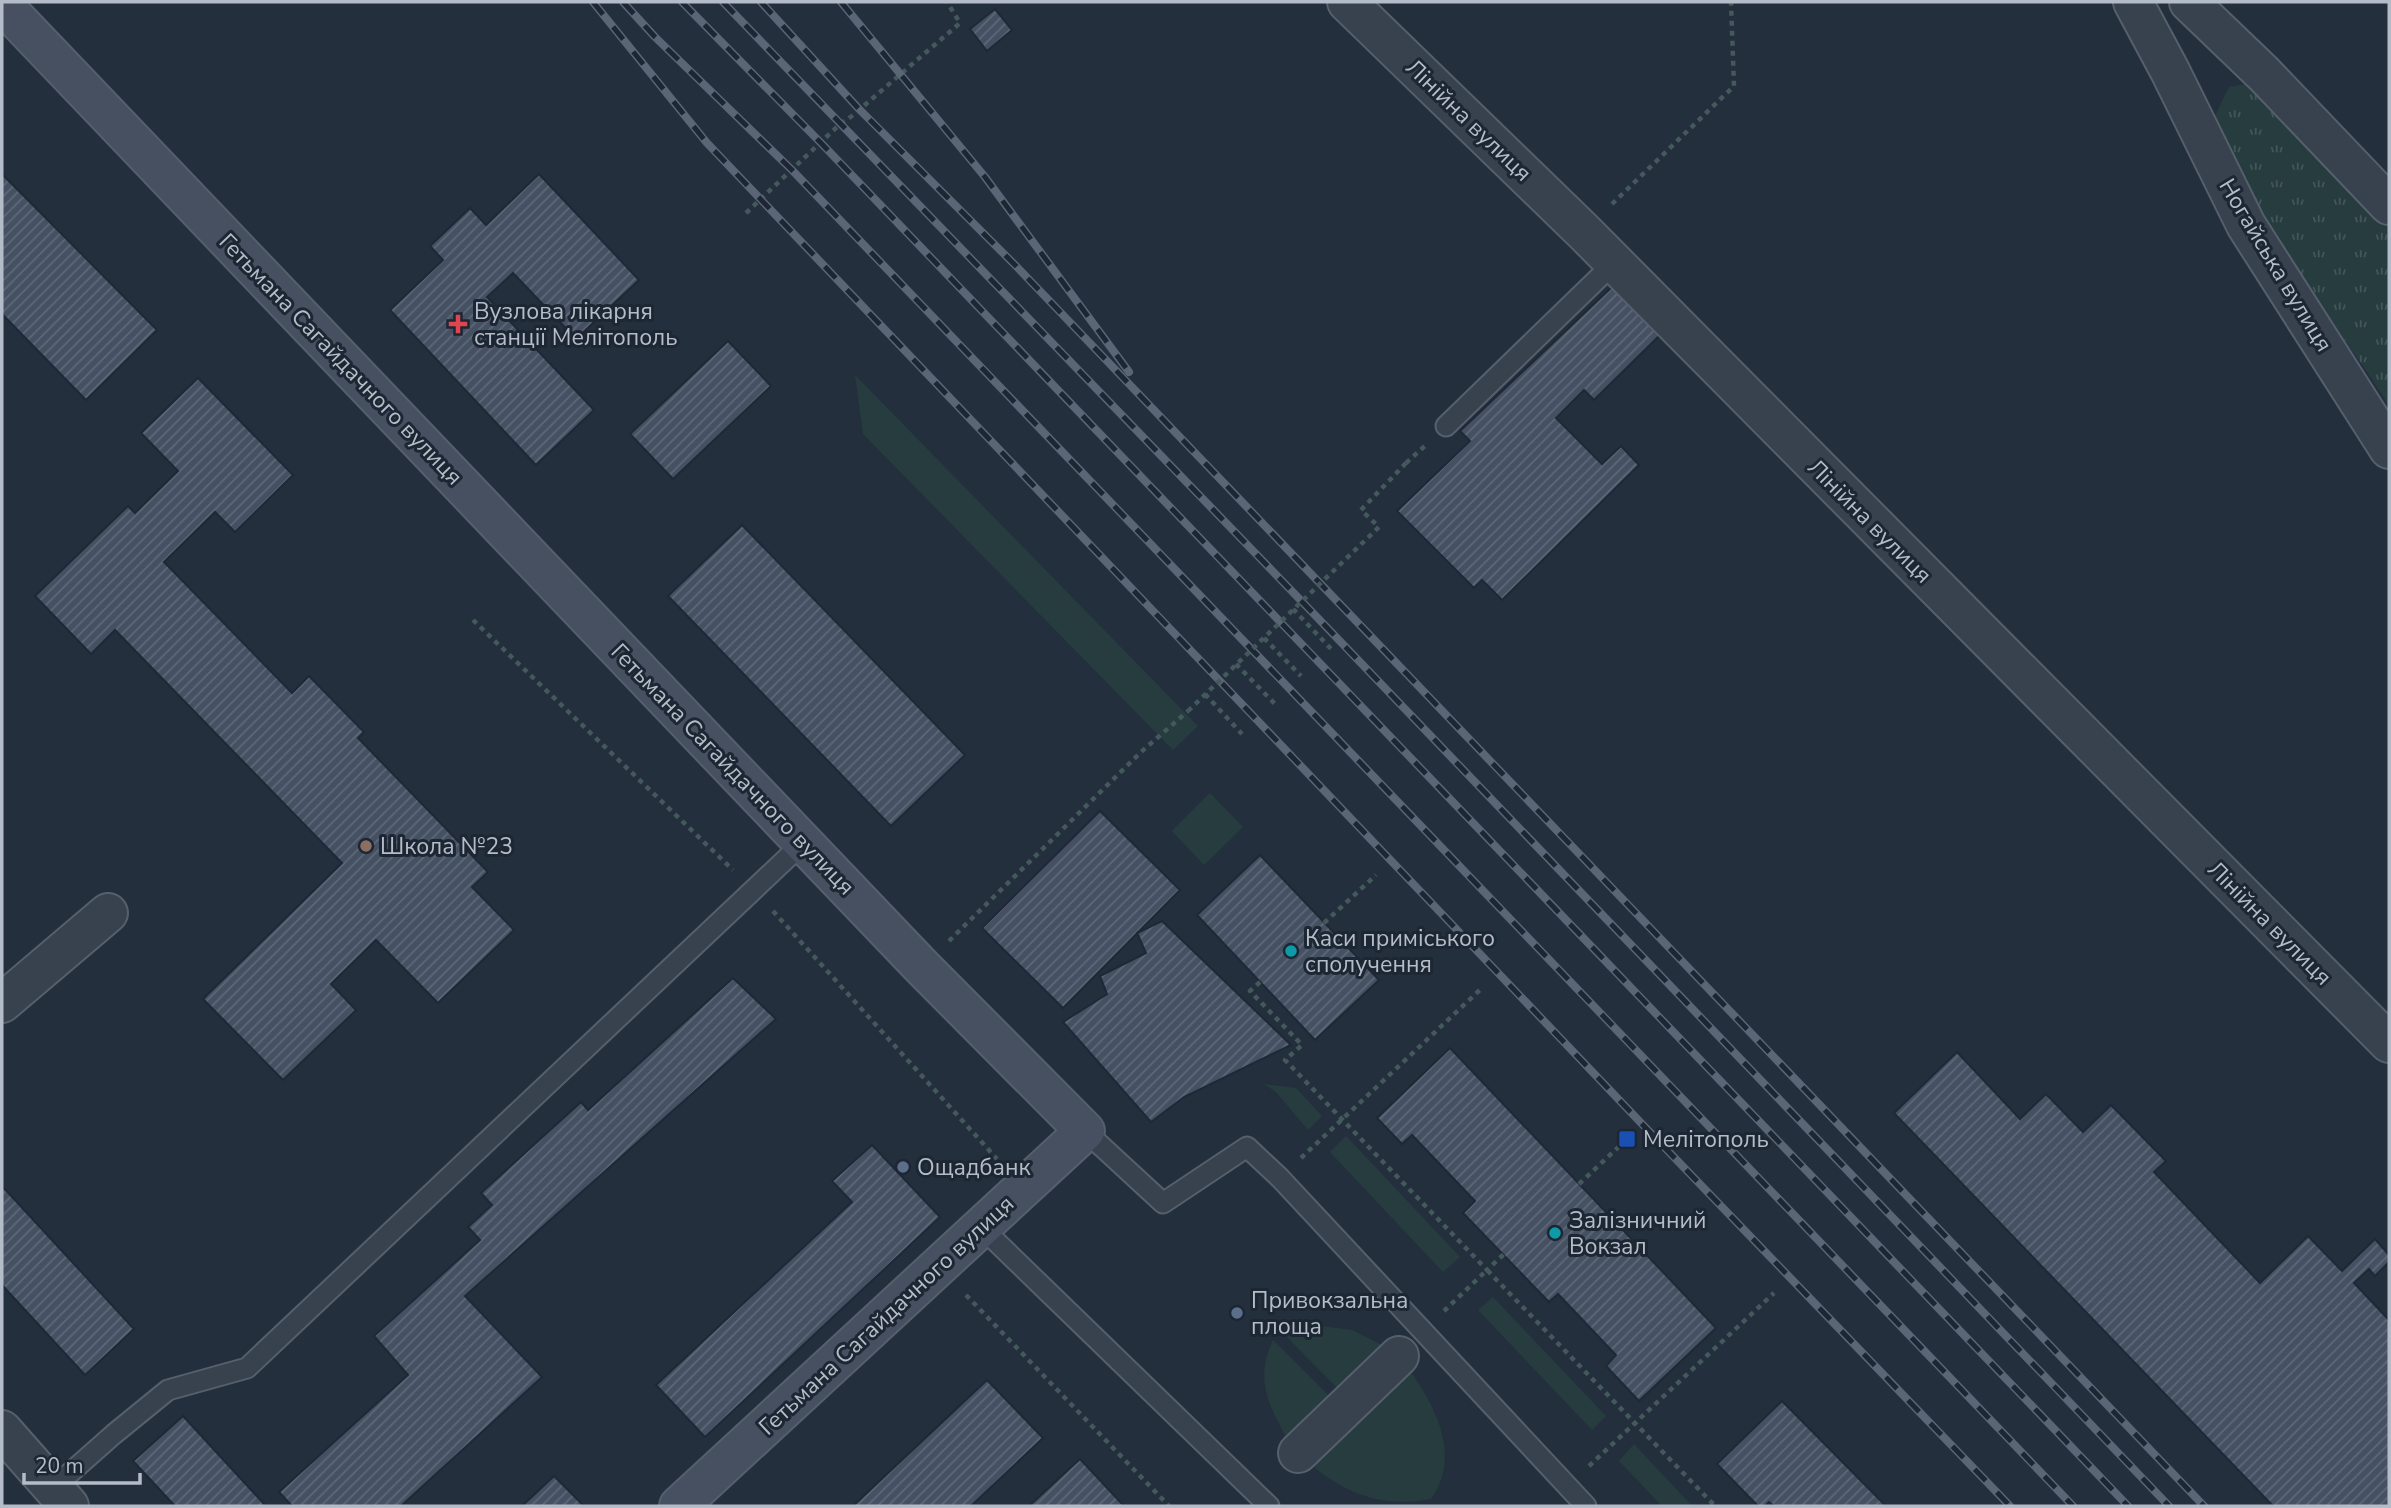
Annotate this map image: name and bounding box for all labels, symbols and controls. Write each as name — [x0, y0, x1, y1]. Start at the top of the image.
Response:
street label: Лінійна вулиця — [1399, 52, 1538, 188]
street label: Ногайська вулиця — [2212, 173, 2340, 358]
street label: Гетьмана Сагайдачного вулиця — [212, 227, 469, 492]
place label: Вузлова лікарня станції Мелітополь — [474, 296, 678, 353]
marker: Вузлова лікарня станції Мелітополь — [448, 314, 468, 334]
street label: Лінійна вулиця — [1801, 453, 1938, 590]
street label: Гетьмана Сагайдачного вулиця — [604, 637, 861, 902]
place label: Школа №23 — [380, 831, 513, 862]
marker: Школа №23 — [358, 838, 374, 854]
street label: Лінійна вулиця — [2201, 855, 2338, 992]
place label: Каси приміського сполучення — [1305, 923, 1495, 980]
marker: Каси приміського сполучення — [1283, 943, 1299, 959]
place label: Мелітополь — [1643, 1124, 1769, 1155]
marker: Мелітополь — [1617, 1129, 1637, 1149]
place label: Ощадбанк — [917, 1152, 1032, 1183]
marker: Ощадбанк — [895, 1159, 911, 1175]
street label: Гетьмана Сагайдачного вулиця — [752, 1189, 1021, 1442]
place label: Залізничний Вокзал — [1569, 1205, 1706, 1262]
marker: Залізничний Вокзал — [1547, 1225, 1563, 1241]
place label: Привокзальна площа — [1251, 1285, 1408, 1342]
marker: Привокзальна площа — [1229, 1305, 1245, 1321]
scale bar — [24, 1442, 140, 1486]
text: 20 m — [35, 1452, 84, 1480]

